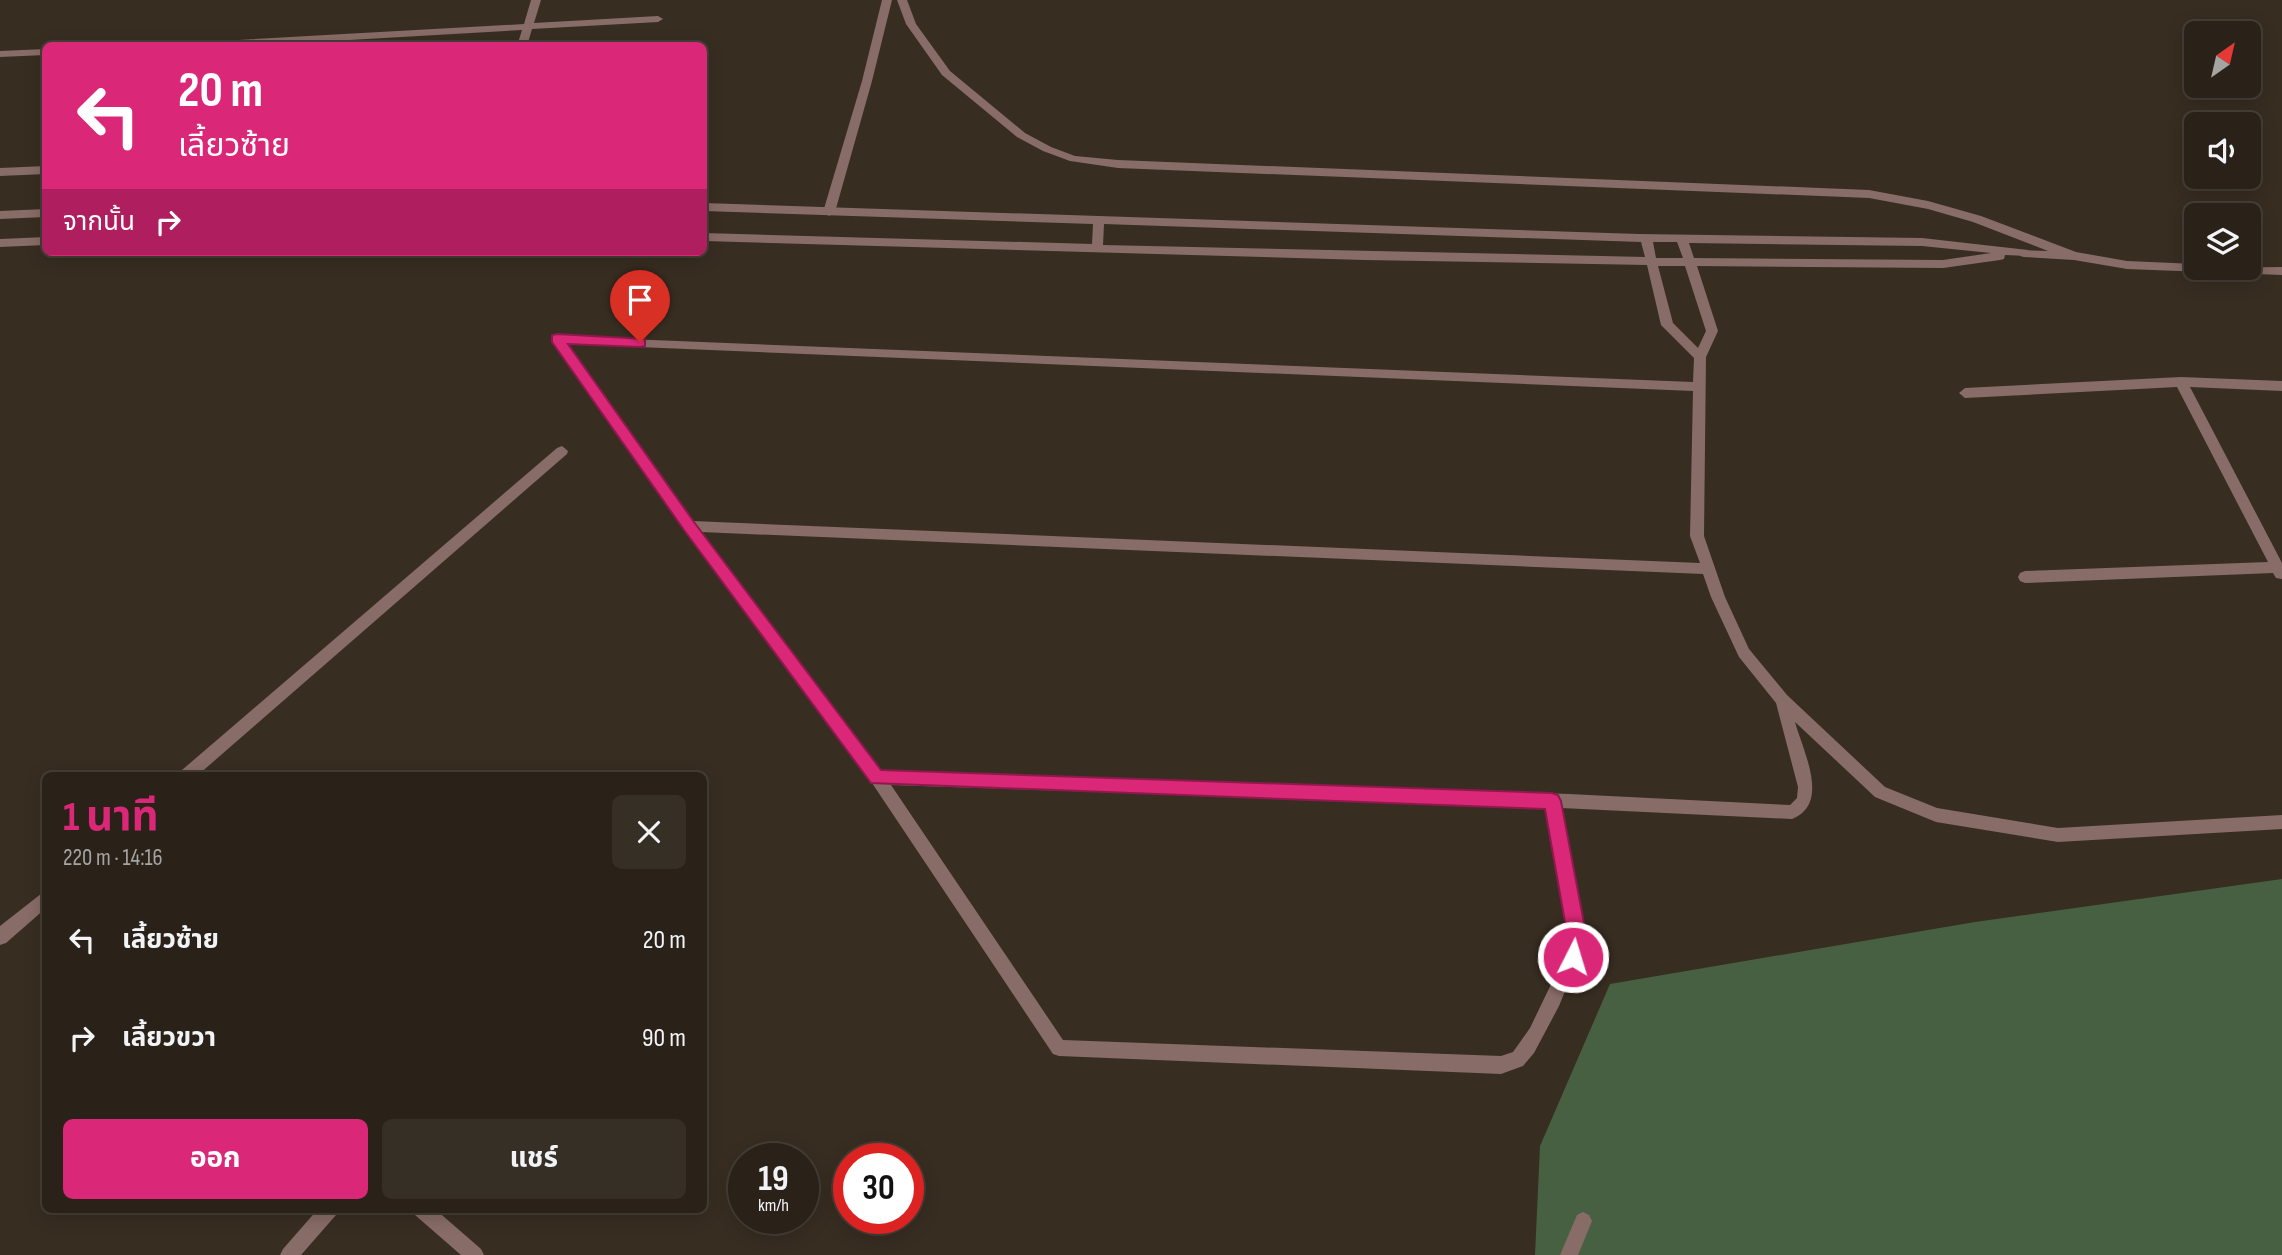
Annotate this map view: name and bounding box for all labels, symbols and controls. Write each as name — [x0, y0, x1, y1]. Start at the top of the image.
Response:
north arrow — [2184, 21, 2261, 98]
map controls — [2184, 21, 2261, 280]
text: 20 m — [178, 62, 263, 121]
icon: left — [63, 70, 154, 161]
button: sound — [2184, 112, 2261, 189]
text: เลี้ยวซ้าย — [178, 127, 290, 166]
icon: right — [149, 203, 187, 241]
button: layers — [2184, 203, 2261, 280]
text: จากนั้น — [63, 207, 135, 238]
pin — [610, 270, 670, 342]
icon: arrive — [621, 281, 659, 319]
text: 1 นาที — [63, 792, 158, 843]
button: close — [612, 795, 686, 869]
text: 220 m · 14:16 — [63, 844, 163, 872]
position arrow — [1536, 920, 1610, 994]
icon: left — [63, 921, 101, 959]
text: เลี้ยวซ้าย — [122, 925, 219, 956]
text: 20 m — [643, 925, 686, 956]
icon: right — [63, 1019, 101, 1057]
text: เลี้ยวขวา — [122, 1023, 216, 1054]
text: 90 m — [642, 1023, 686, 1054]
button: ออก — [63, 1119, 368, 1199]
button: แชร์ — [382, 1119, 686, 1199]
speed limit sign: 30 — [833, 1143, 924, 1234]
text: 19 — [758, 1158, 789, 1201]
text: km/h — [758, 1195, 789, 1216]

